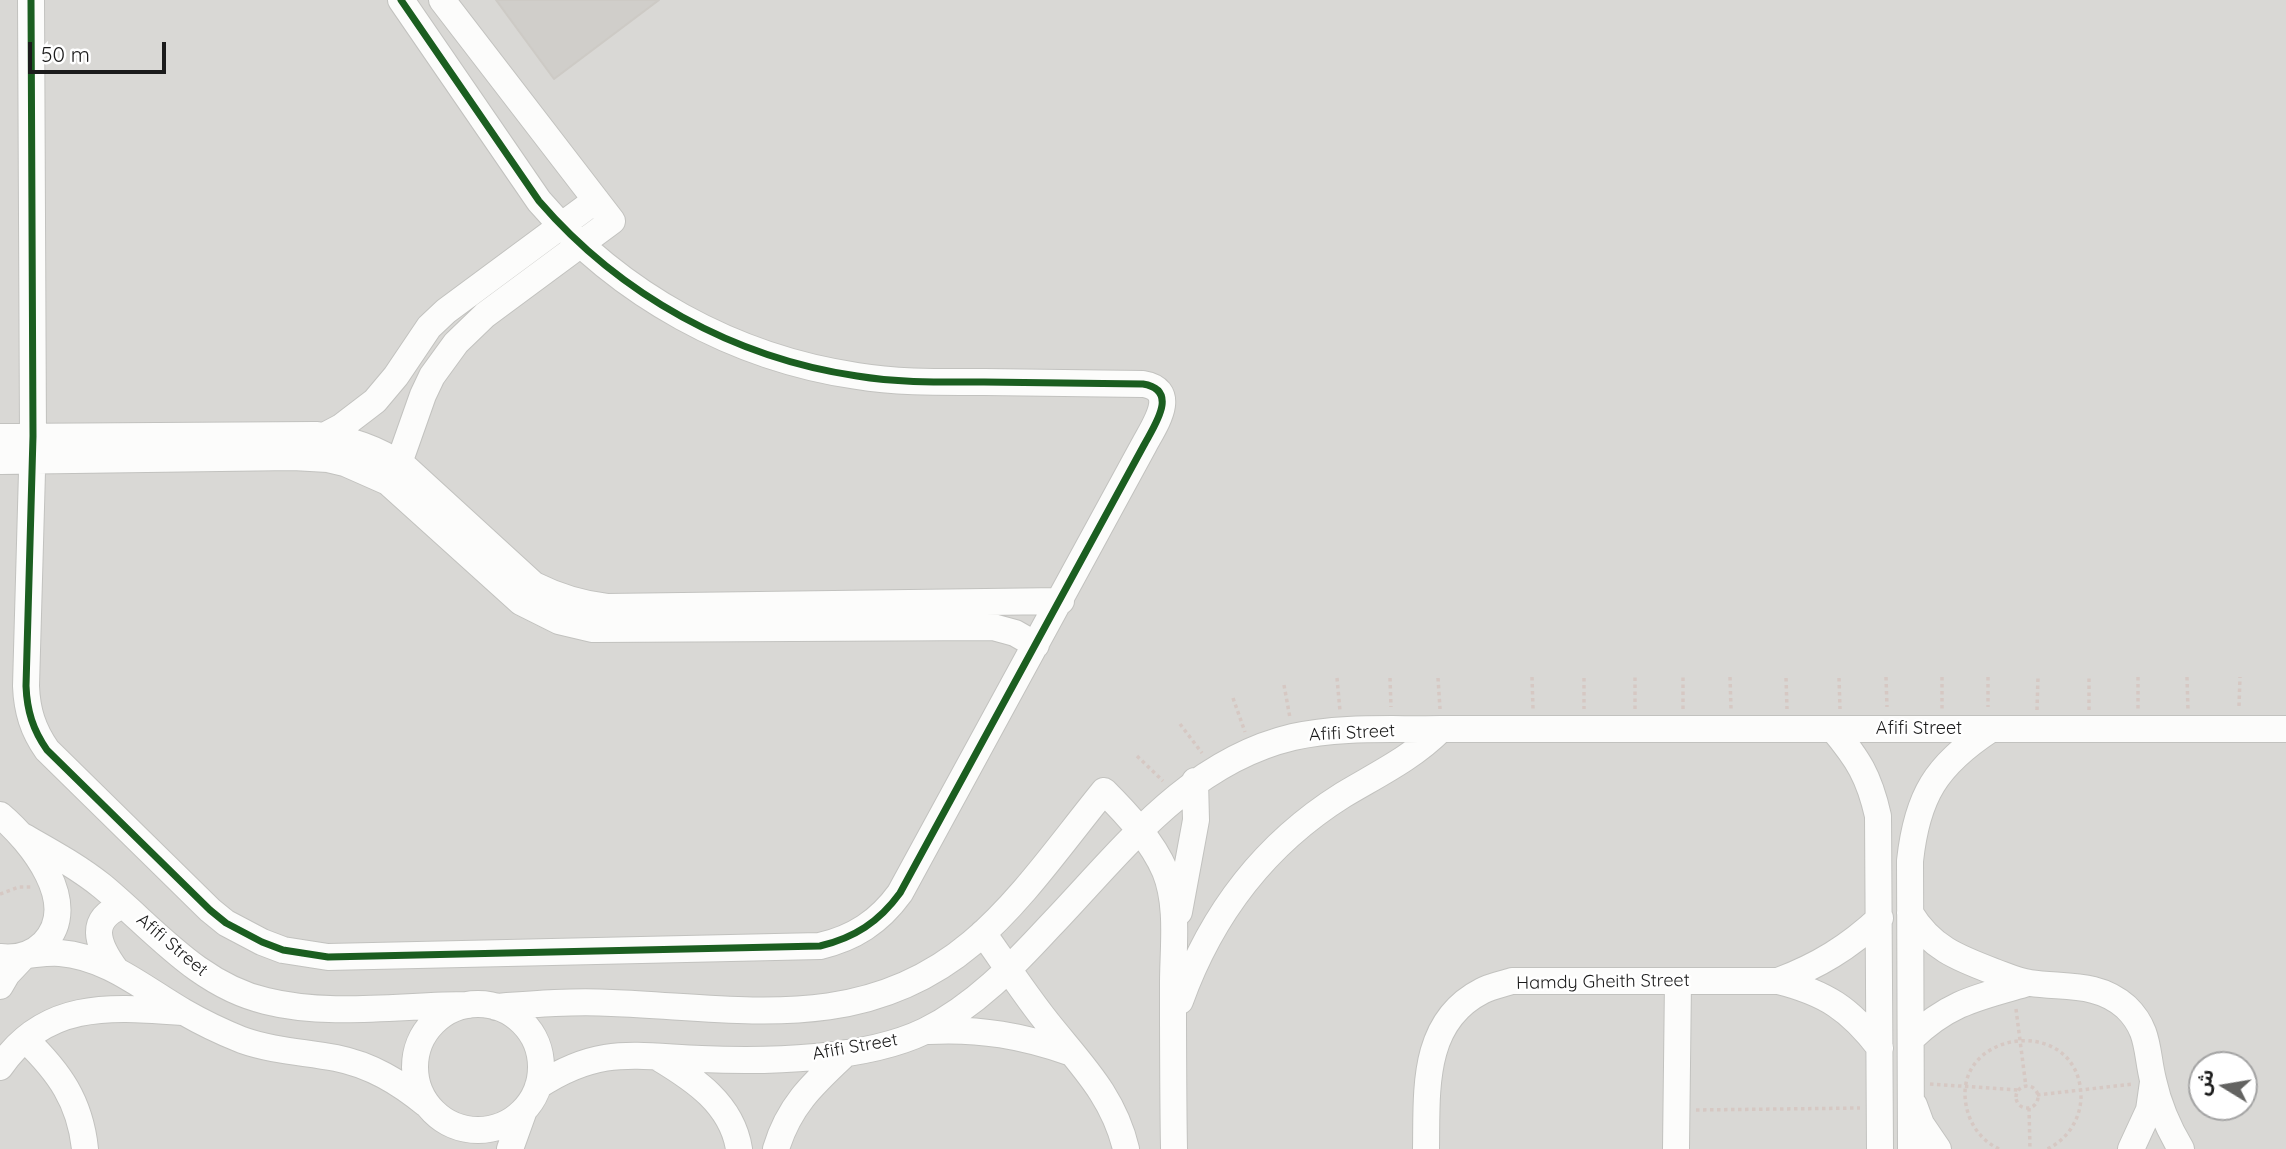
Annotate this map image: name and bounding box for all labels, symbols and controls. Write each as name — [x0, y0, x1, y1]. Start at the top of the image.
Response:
scale bar — [32, 28, 170, 72]
text: 50 m — [41, 41, 90, 67]
street label: Afifi Street — [1876, 718, 1962, 740]
street label: Afifi Street — [1308, 720, 1396, 746]
street label: Afifi Street — [132, 909, 212, 981]
street label: Hamdy Gheith Street — [1516, 970, 1690, 994]
street label: Afifi Street — [811, 1029, 899, 1065]
north arrow — [2188, 1051, 2258, 1121]
text: ش — [2190, 1067, 2219, 1097]

